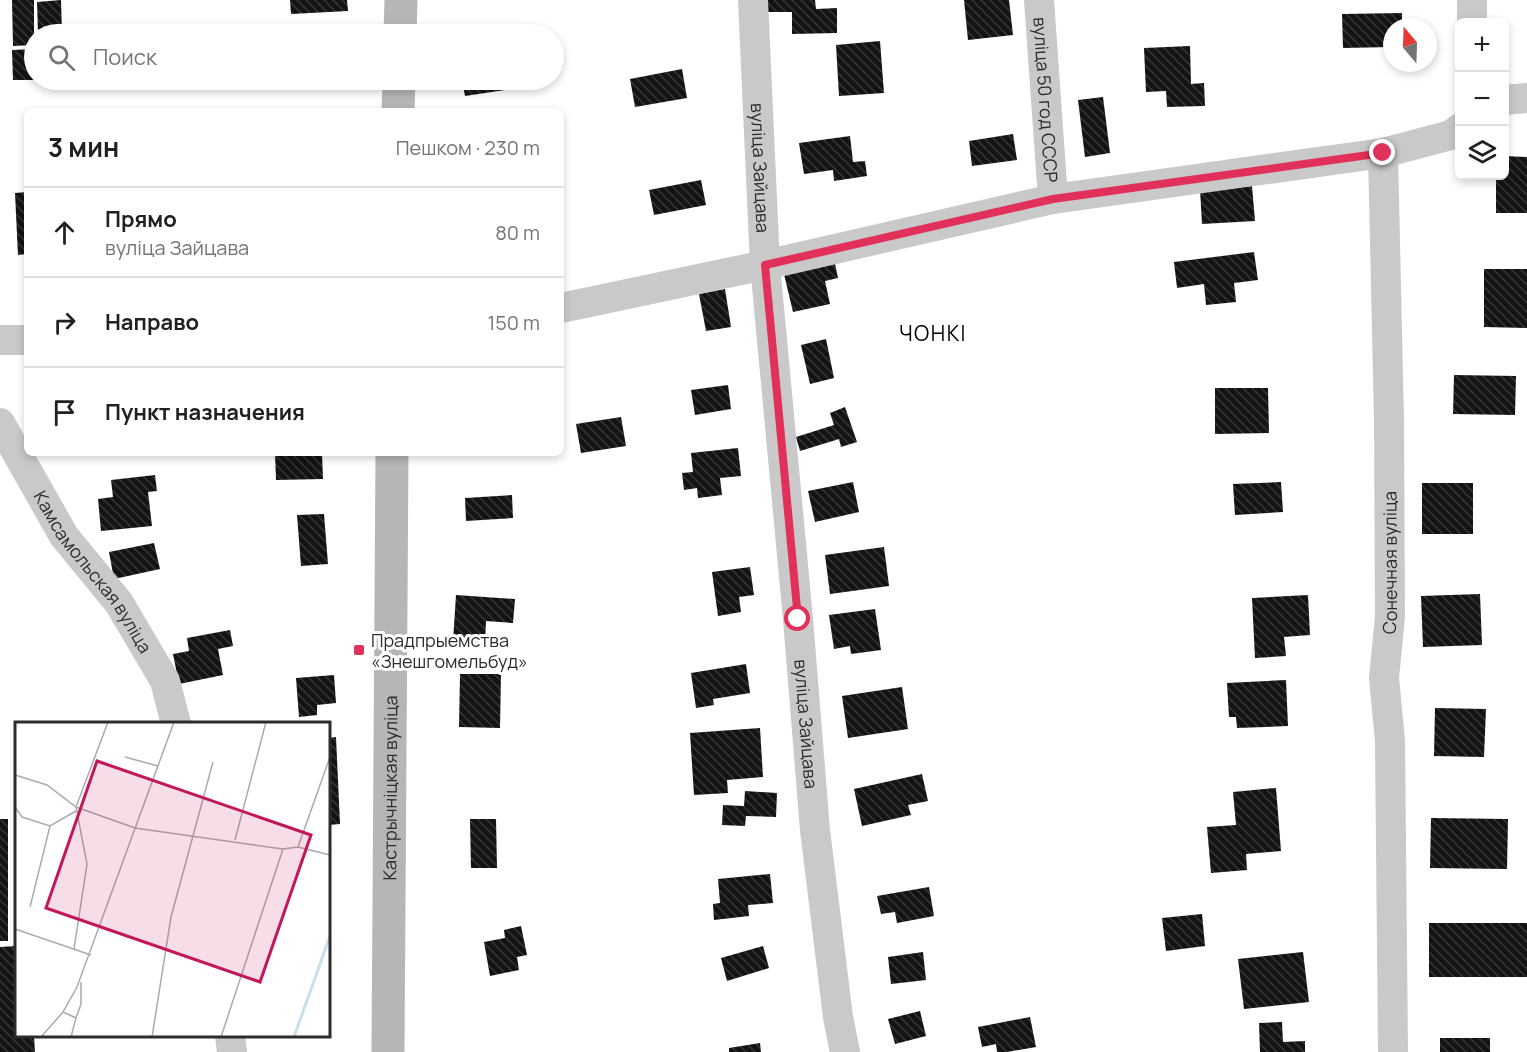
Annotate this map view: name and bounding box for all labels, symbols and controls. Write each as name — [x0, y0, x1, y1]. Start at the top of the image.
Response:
street label: вуліца 50 год СССР — [1028, 16, 1064, 183]
north arrow — [1383, 18, 1437, 72]
map controls — [1455, 18, 1509, 180]
button: + — [1455, 18, 1509, 72]
search box — [24, 24, 564, 90]
icon: search — [45, 41, 78, 74]
text: Поиск — [93, 42, 157, 72]
button: − — [1455, 72, 1509, 126]
street label: вуліца Зайцава — [746, 102, 776, 233]
button: layers — [1455, 126, 1509, 180]
text: 3 мин — [48, 129, 119, 165]
text: Пешком · 230 m — [396, 134, 540, 161]
route end — [1369, 139, 1395, 165]
text: Прямо — [105, 204, 177, 234]
icon: ahead — [48, 216, 81, 249]
text: 80 m — [495, 219, 540, 246]
text: вуліца Зайцава — [105, 234, 249, 261]
icon: right — [48, 306, 81, 339]
text: Направо — [105, 307, 199, 337]
text: 150 m — [487, 309, 540, 336]
district label: ЧОНКІ — [899, 319, 967, 347]
icon: arrive — [48, 396, 81, 429]
text: Пункт назначения — [105, 397, 305, 427]
street label: Камсамольская вуліца — [29, 486, 158, 657]
street label: Сонечная вуліца — [1376, 491, 1402, 635]
route start — [784, 605, 810, 631]
place label: Прадпрыемства «Знешгомельбуд» — [371, 628, 528, 673]
marker: Прадпрыемства «Знешгомельбуд» — [352, 643, 366, 657]
street label: вуліца Зайцава — [789, 658, 824, 790]
street label: Кастрычніцкая вуліца — [377, 695, 402, 881]
inset map — [15, 722, 330, 1037]

